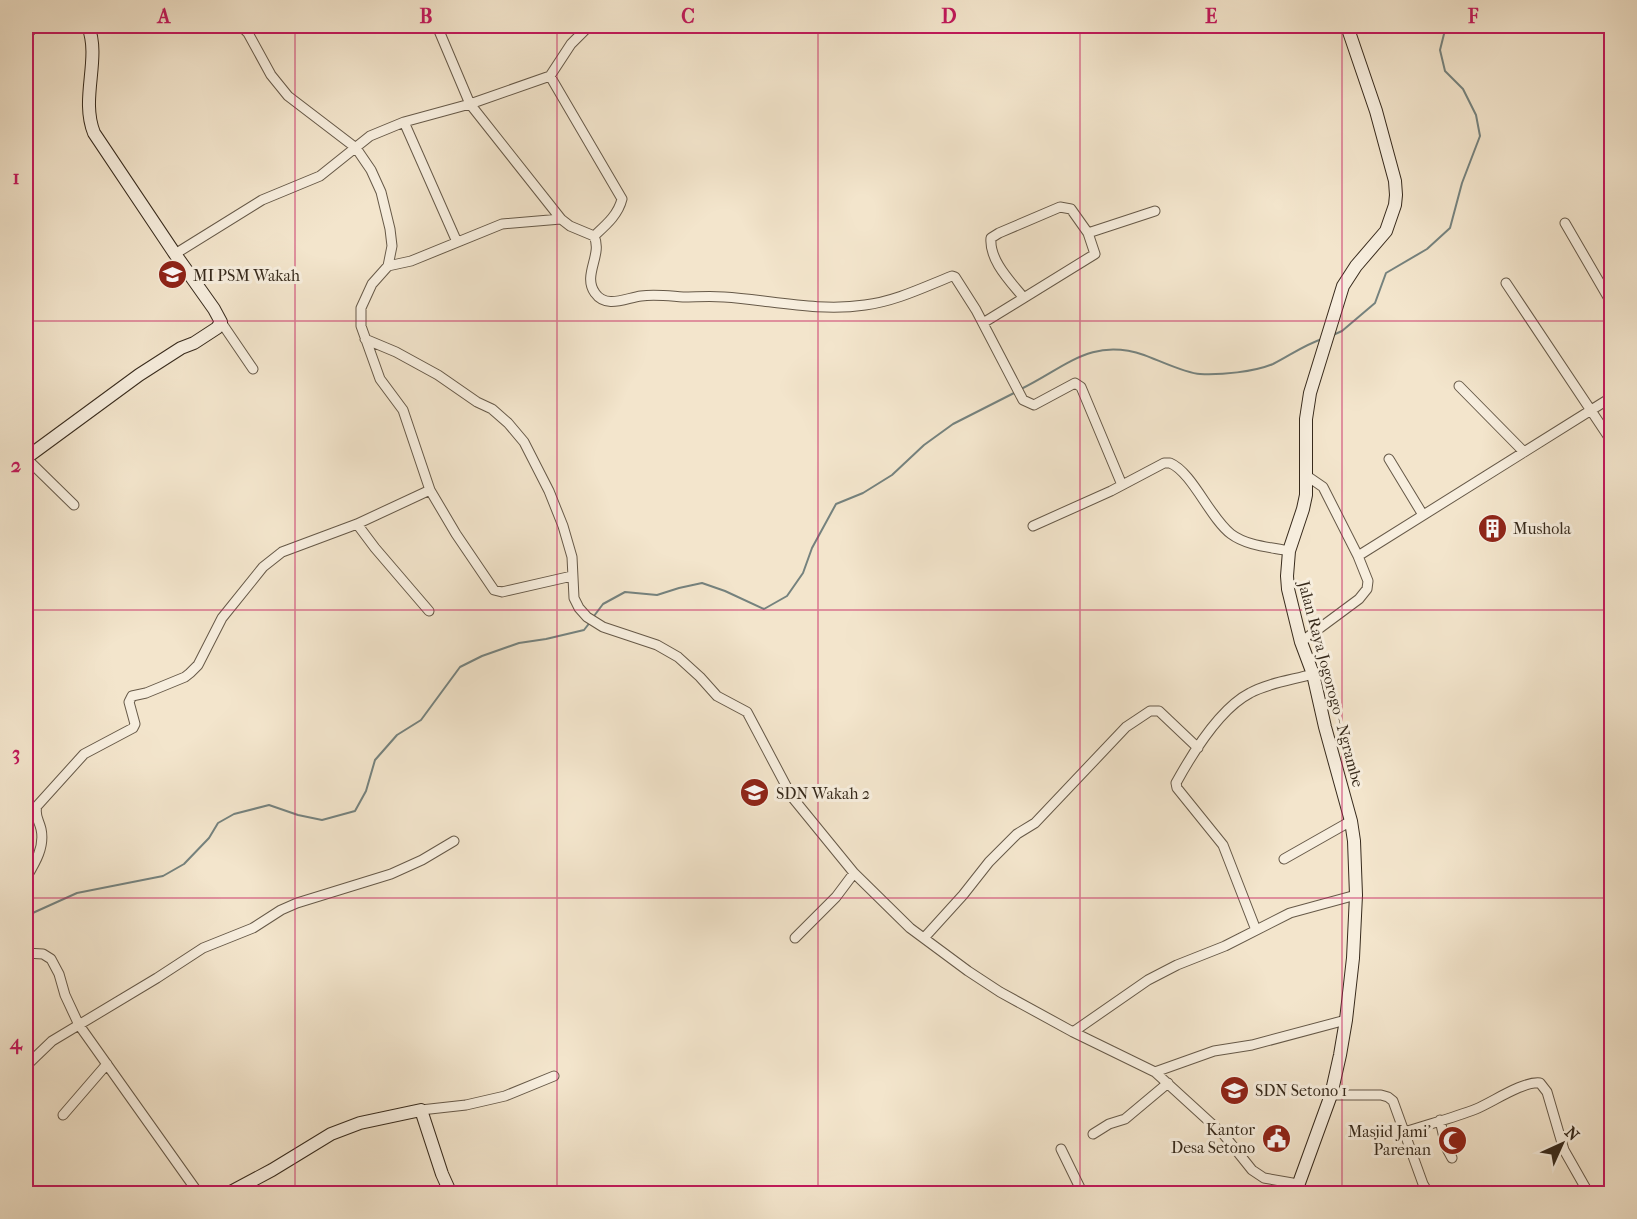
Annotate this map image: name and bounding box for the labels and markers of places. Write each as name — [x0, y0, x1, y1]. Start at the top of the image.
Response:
school or university icon: MI PSM Wakah — [156, 259, 188, 291]
place label: MI PSM Wakah — [193, 266, 300, 285]
building icon: Mushola — [1476, 512, 1508, 544]
place label: Mushola — [1513, 519, 1572, 538]
school or university icon: SDN Wakah 2 — [739, 777, 771, 809]
place label: SDN Wakah 2 — [776, 784, 870, 803]
school or university icon: SDN Setono 1 — [1218, 1074, 1250, 1106]
place label: SDN Setono 1 — [1255, 1081, 1347, 1100]
place label: Kantor Desa Setono — [1171, 1120, 1255, 1157]
public building icon: Kantor Desa Setono — [1260, 1122, 1292, 1154]
place label: Masjid Jami' Parenan — [1348, 1122, 1432, 1159]
mosque icon: Masjid Jami' Parenan — [1436, 1124, 1468, 1156]

